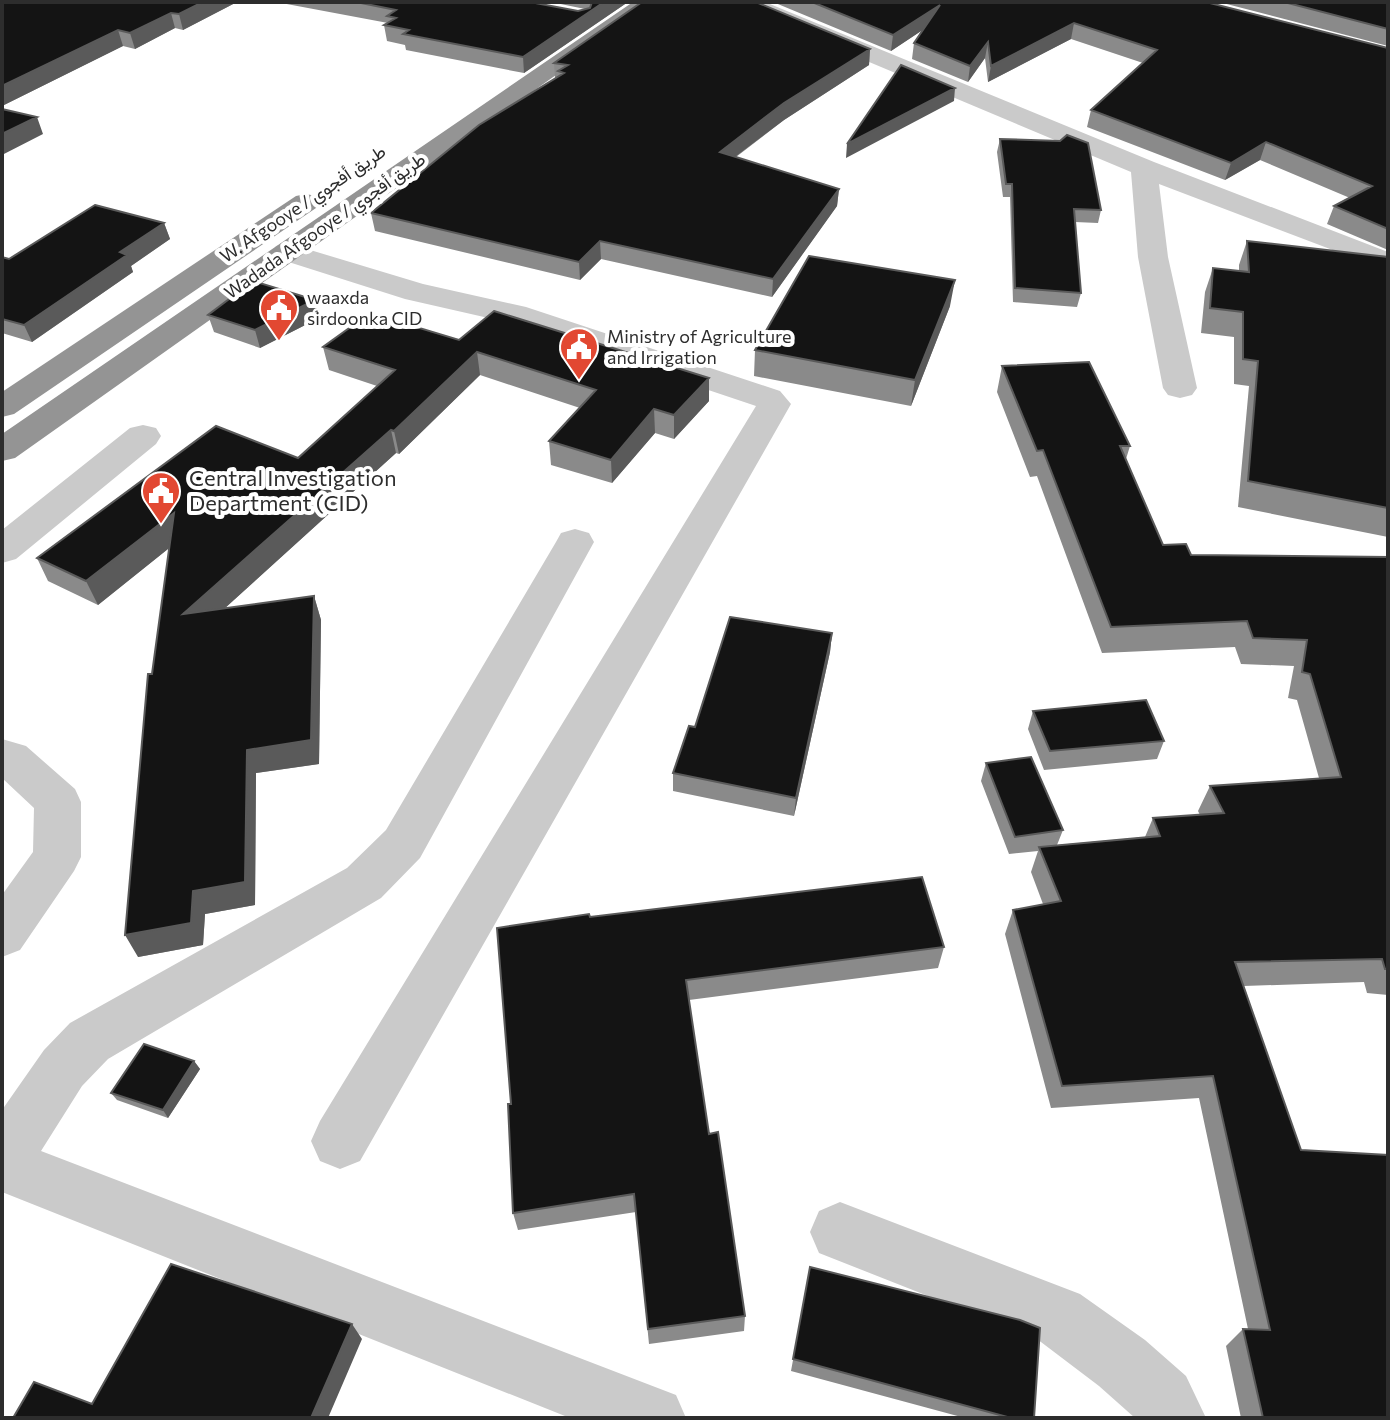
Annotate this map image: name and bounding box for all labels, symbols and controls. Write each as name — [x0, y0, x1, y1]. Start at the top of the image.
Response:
street label: W. Afgooye / طريق أفجوي — [215, 139, 392, 271]
street label: Wadada Afgooye / طريق أفجوي — [220, 147, 432, 307]
place label: waaxda sirdoonka CID — [307, 286, 422, 329]
public building icon: waaxda sirdoonka CID — [258, 287, 300, 342]
place label: Ministry of Agriculture and Irrigation — [607, 325, 791, 368]
public building icon: Ministry of Agriculture and Irrigation — [558, 326, 600, 381]
place label: Central Investigation Department (CID) — [189, 464, 397, 516]
public building icon: Central Investigation Department (CID) — [140, 470, 182, 525]

